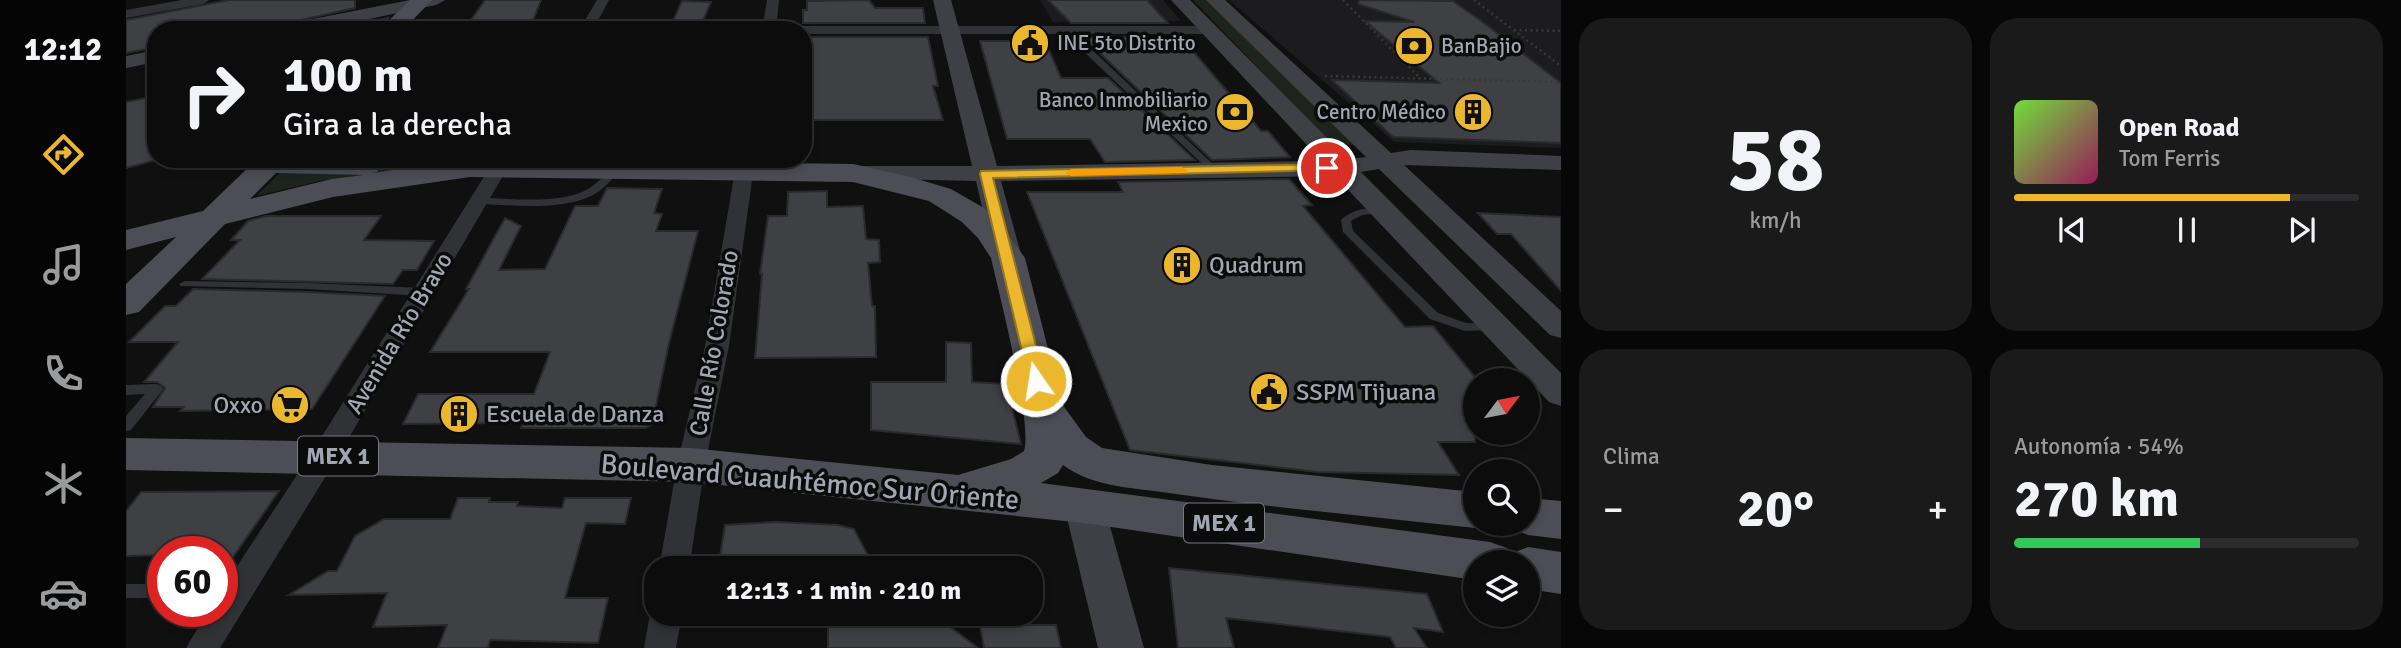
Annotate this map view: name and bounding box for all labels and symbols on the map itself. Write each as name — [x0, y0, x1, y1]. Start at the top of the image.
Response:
public building icon: INE 5to Distrito — [1009, 22, 1051, 64]
bank icon: BanBajio — [1393, 25, 1435, 67]
place label: INE 5to Distrito — [1057, 30, 1196, 56]
place label: BanBajio — [1441, 33, 1522, 59]
place label: Banco Inmobiliario Mexico — [1039, 87, 1208, 137]
bank icon: Banco Inmobiliario Mexico — [1214, 91, 1256, 133]
building icon: Centro Médico — [1452, 91, 1494, 133]
place label: Centro Médico — [1316, 99, 1446, 125]
pin — [1297, 138, 1357, 198]
building icon: Quadrum — [1161, 244, 1203, 286]
street label: Avenida Río Bravo — [339, 247, 459, 419]
street label: Calle Río Colorado — [683, 248, 745, 438]
place label: Quadrum — [1209, 250, 1304, 280]
position arrow — [999, 344, 1073, 418]
north arrow — [1463, 368, 1540, 444]
public building icon: SSPM Tijuana — [1248, 371, 1290, 413]
place label: SSPM Tijuana — [1296, 377, 1436, 407]
supermarket icon: Oxxo — [269, 384, 311, 426]
place label: Oxxo — [213, 390, 263, 420]
building icon: Escuela de Danza — [438, 393, 480, 435]
place label: Escuela de Danza — [486, 399, 665, 429]
road number: MEX 1 — [298, 436, 378, 476]
street label: Boulevard Cuauhtémoc Sur Oriente — [599, 447, 1021, 517]
road number: MEX 1 — [1184, 503, 1264, 542]
speed limit sign: 60 — [147, 536, 238, 627]

